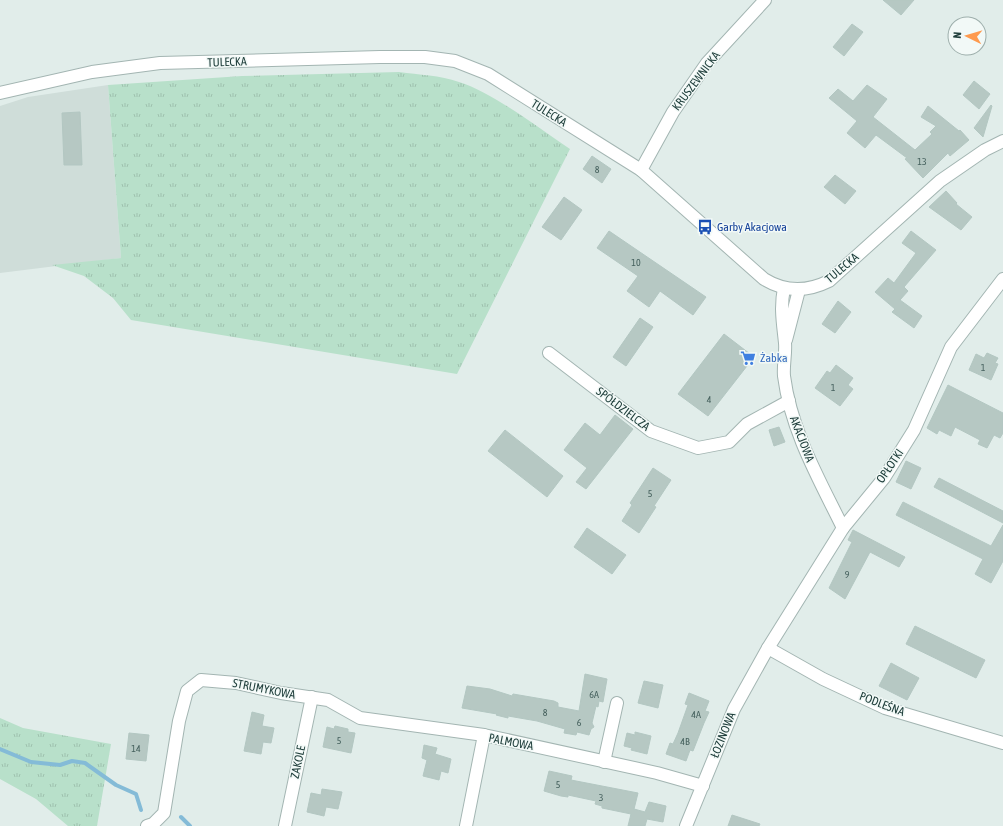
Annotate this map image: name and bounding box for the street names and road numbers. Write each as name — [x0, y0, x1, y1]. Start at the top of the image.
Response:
street label: KRUSZEWNICKA — [669, 49, 723, 113]
street label: TULECKA — [207, 54, 247, 70]
street label: TULECKA — [529, 97, 569, 129]
street label: TULECKA — [822, 250, 862, 286]
street label: SPÓŁDZIELCZA — [593, 384, 653, 434]
street label: AKACJOWA — [787, 414, 817, 464]
street label: OPŁOTKI — [873, 446, 907, 486]
street label: STRUMYKOWA — [231, 676, 297, 702]
street label: PODLEŚNA — [857, 689, 907, 719]
street label: ŁOZINOWA — [708, 710, 739, 760]
street label: PALMOWA — [487, 731, 535, 753]
street label: ZAKOLE — [288, 744, 308, 780]

